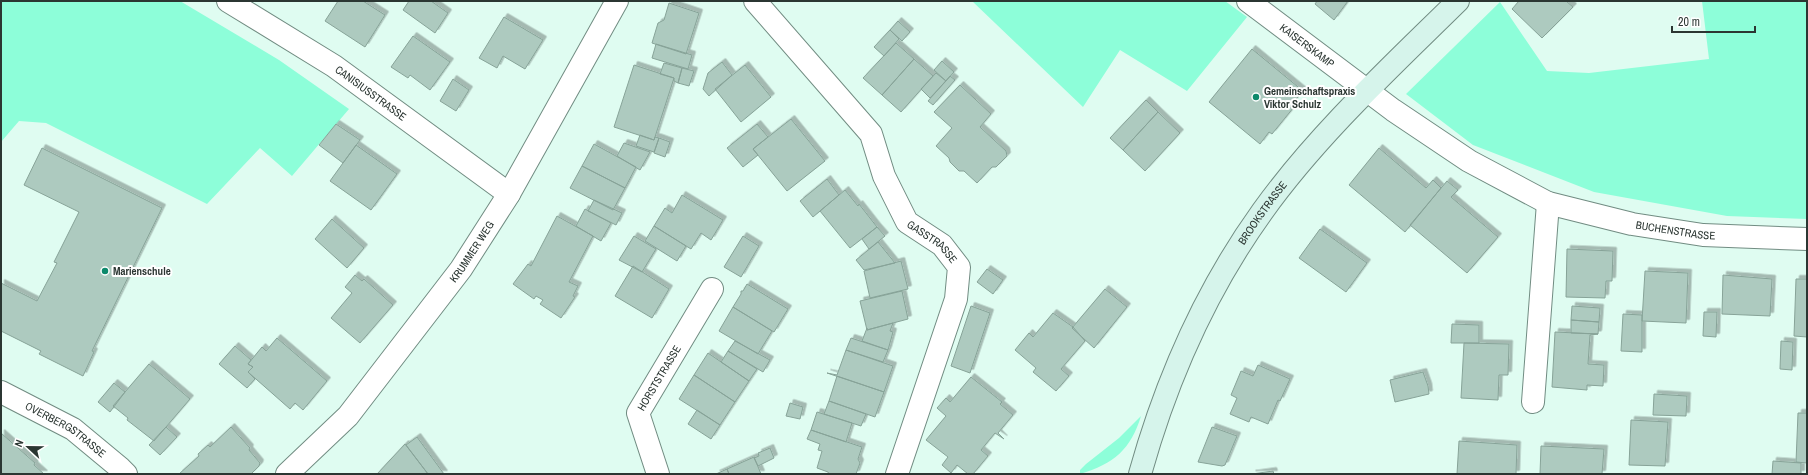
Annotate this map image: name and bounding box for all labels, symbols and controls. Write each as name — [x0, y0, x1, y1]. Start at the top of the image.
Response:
scale bar — [1672, 8, 1755, 34]
text: 20 m — [1678, 14, 1700, 30]
street label: KAISERSKAMP — [1277, 20, 1337, 71]
street label: CANISIUSSTRASSE — [332, 62, 409, 124]
place label: Gemeinschaftspraxis Viktor Schulz — [1264, 84, 1355, 111]
marker: Gemeinschaftspraxis Viktor Schulz — [1251, 92, 1261, 102]
street label: BROOKSTRASSE — [1235, 178, 1290, 247]
street label: GASSTRASSE — [904, 217, 960, 266]
street label: KRUMMER WEG — [446, 218, 497, 285]
street label: BUCHENSTRASSE — [1635, 218, 1716, 242]
place label: Marienschule — [113, 264, 171, 278]
marker: Marienschule — [100, 266, 110, 276]
street label: HORSTSTRASSE — [634, 343, 684, 413]
street label: OVERBERGSTRASSE — [23, 399, 109, 460]
north arrow — [8, 427, 48, 467]
text: N — [11, 438, 26, 449]

